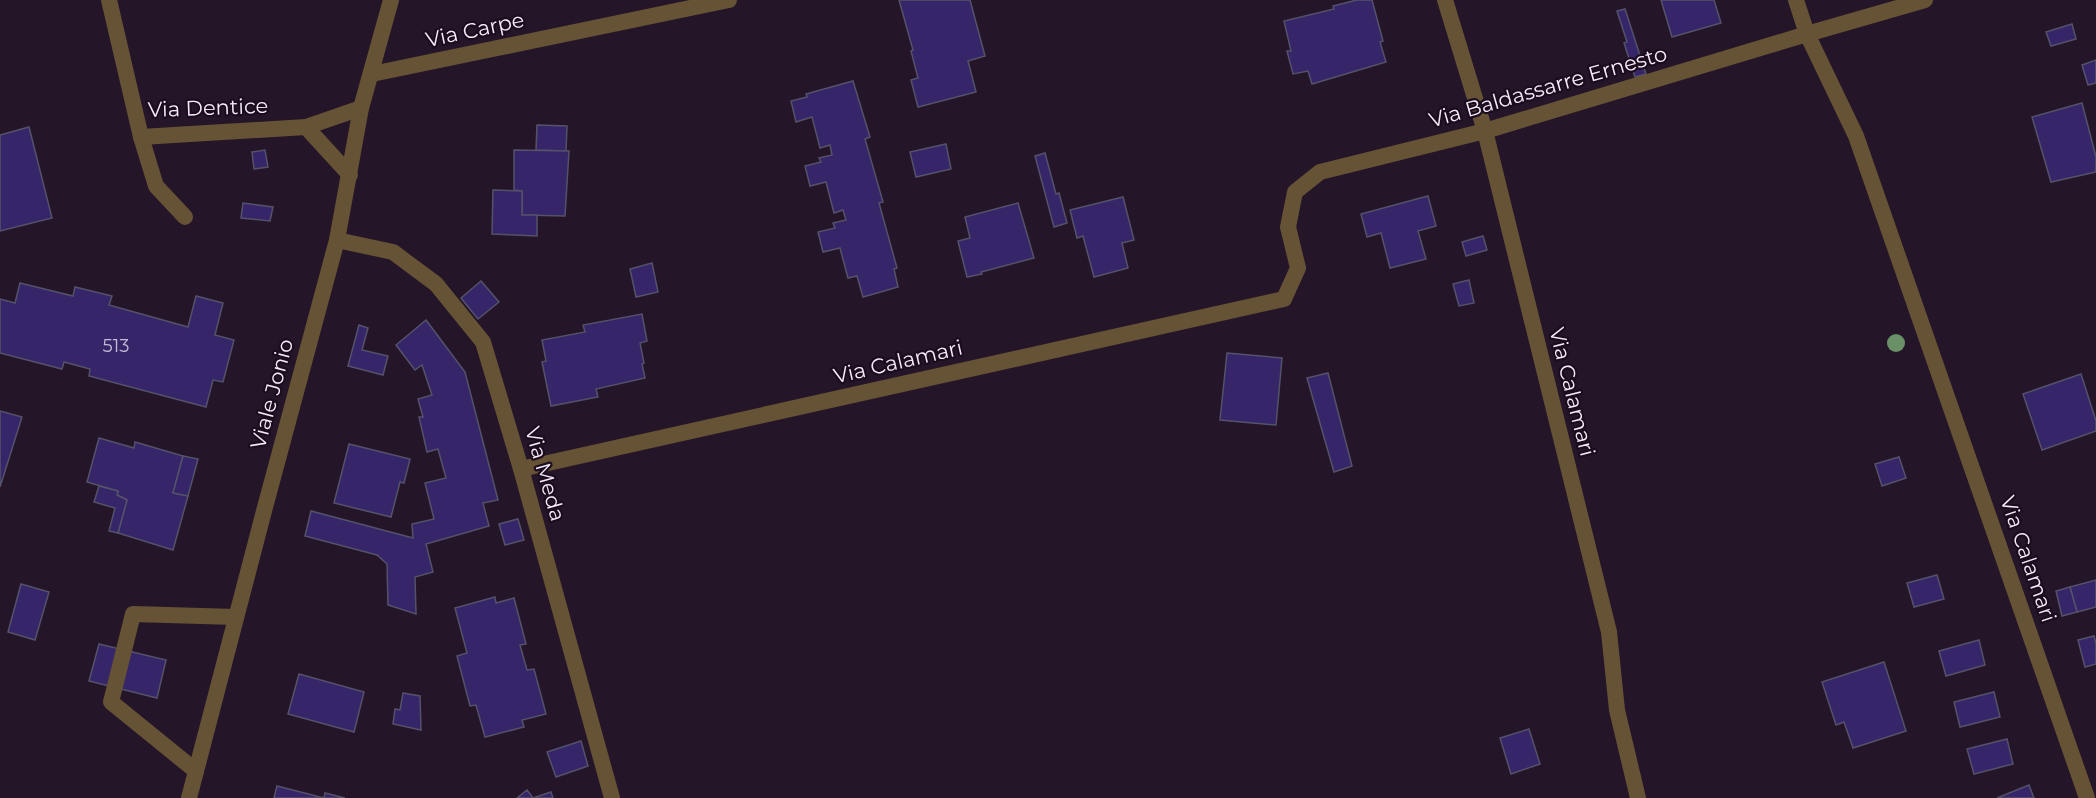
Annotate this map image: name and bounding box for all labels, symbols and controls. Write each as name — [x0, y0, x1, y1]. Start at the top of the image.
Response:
street label: Via Carpe — [423, 7, 526, 52]
street label: Via Baldassarre Ernesto — [1426, 41, 1670, 133]
street label: Via Dentice — [147, 93, 269, 122]
street label: Via Calamari — [1544, 325, 1601, 459]
house number: 513 — [103, 335, 129, 357]
street label: Via Calamari — [831, 335, 965, 388]
street label: Viale Jonio — [245, 336, 298, 452]
street label: Via Meda — [520, 424, 571, 524]
street label: Via Calamari — [1995, 493, 2062, 625]

